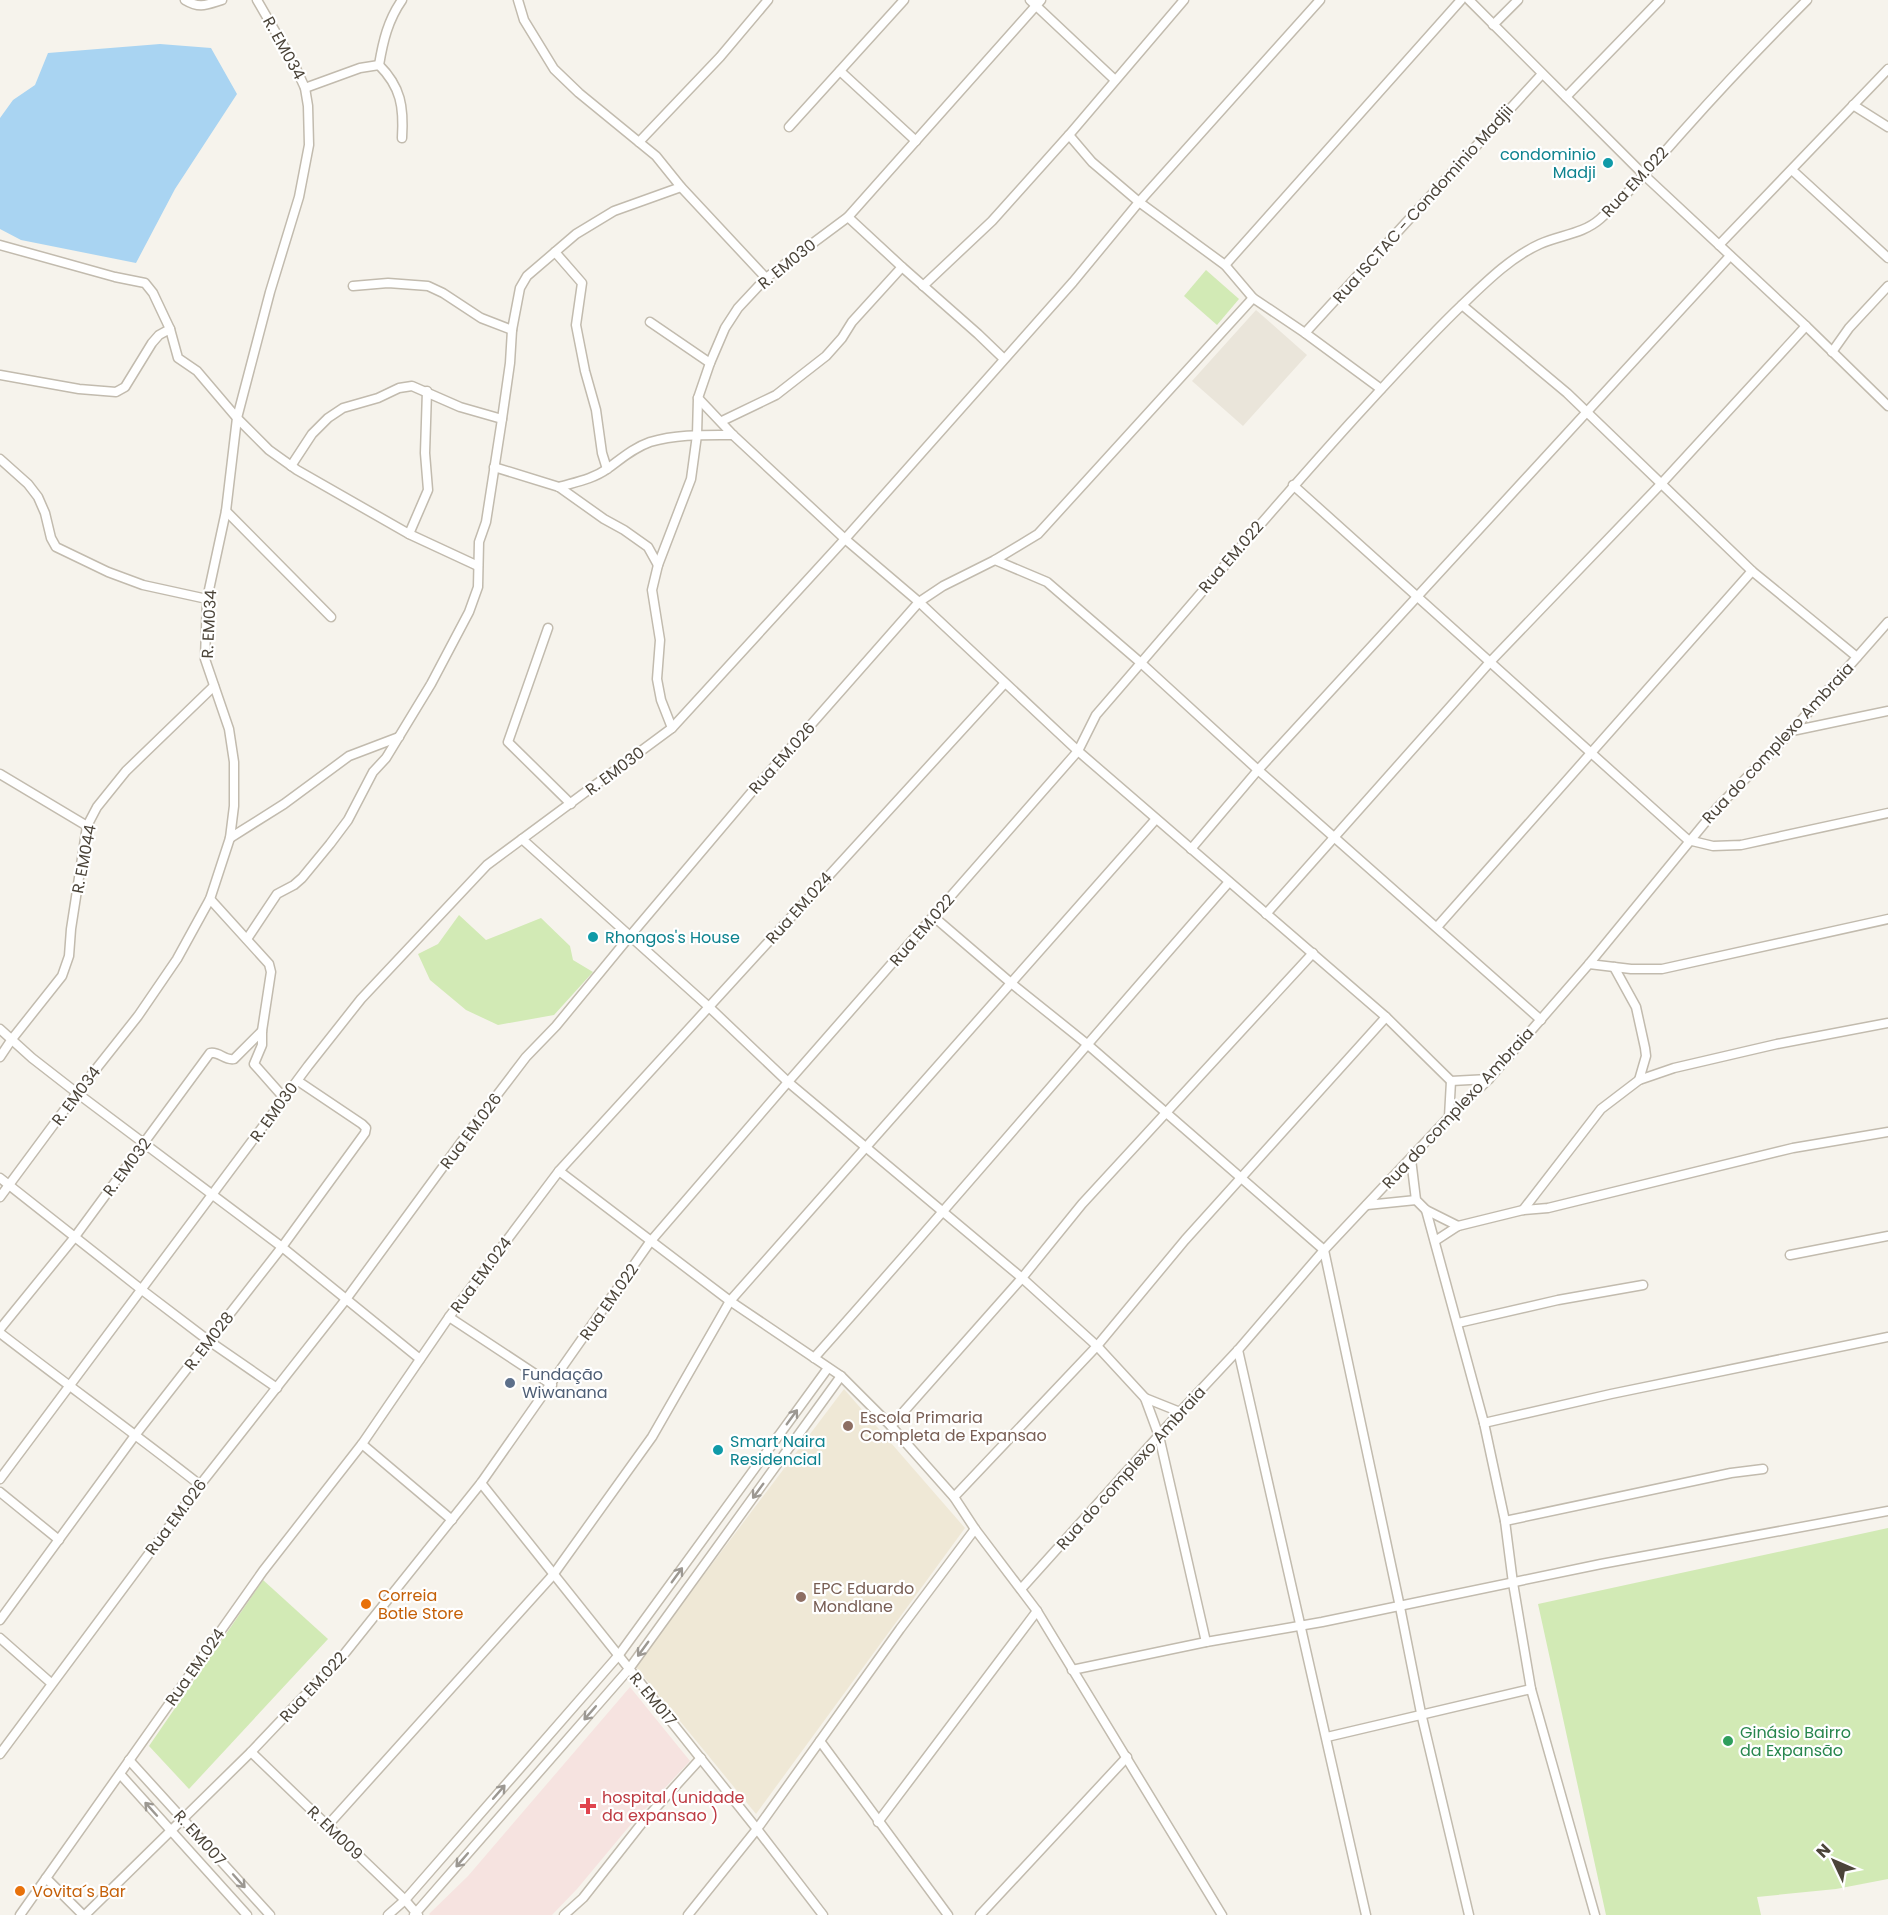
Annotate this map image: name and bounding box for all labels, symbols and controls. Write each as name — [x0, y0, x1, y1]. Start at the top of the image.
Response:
street label: R. EM034 — [257, 12, 311, 84]
street label: Rua ISCTAC - Condominio Madjii — [1327, 100, 1519, 308]
street label: Rua EM.022 — [1596, 142, 1674, 222]
place label: condominio Madji — [1500, 143, 1596, 184]
marker: condominio Madji — [1601, 156, 1615, 170]
street label: R. EM030 — [753, 233, 821, 295]
street label: Rua EM.022 — [1193, 516, 1269, 598]
street label: R. EM034 — [196, 589, 222, 659]
street label: Rua do complexo Ambraia — [1697, 657, 1859, 829]
street label: Rua EM.026 — [743, 717, 821, 799]
street label: R. EM030 — [581, 741, 649, 801]
street label: R. EM044 — [66, 823, 102, 895]
street label: Rua EM.024 — [760, 867, 838, 949]
street label: Rua EM.022 — [884, 889, 960, 971]
place label: Rhongos's House — [605, 926, 740, 949]
marker: Rhongos's House — [586, 930, 600, 944]
street label: Rua do complexo Ambraia — [1377, 1022, 1539, 1194]
street label: R. EM034 — [46, 1062, 106, 1130]
street label: R. EM030 — [244, 1077, 304, 1147]
street label: Rua EM.026 — [435, 1088, 507, 1174]
street label: R. EM032 — [97, 1133, 157, 1201]
street label: Rua EM.024 — [445, 1232, 517, 1318]
street label: Rua EM.022 — [574, 1259, 644, 1345]
street label: R. EM028 — [179, 1307, 239, 1375]
place label: Fundação Wiwanana — [522, 1363, 608, 1404]
marker: Fundação Wiwanana — [503, 1376, 517, 1390]
street label: Rua do complexo Ambraia — [1051, 1381, 1211, 1555]
place label: Escola Primaria Completa de Expansao — [860, 1406, 1047, 1447]
one-way arrow — [786, 1410, 798, 1426]
marker: Escola Primaria Completa de Expansao — [841, 1419, 855, 1433]
place label: Smart Naira Residencial — [730, 1430, 826, 1471]
marker: Smart Naira Residencial — [711, 1443, 725, 1457]
street label: Rua EM.026 — [140, 1474, 212, 1560]
one-way arrow — [751, 1482, 764, 1498]
one-way arrow — [671, 1567, 683, 1583]
place label: EPC Eduardo Mondlane — [813, 1577, 914, 1618]
place label: Correia Botle Store — [378, 1584, 463, 1625]
marker: EPC Eduardo Mondlane — [794, 1590, 808, 1604]
marker: Correia Botle Store — [359, 1597, 373, 1611]
street label: Rua EM.024 — [160, 1624, 230, 1710]
one-way arrow — [637, 1640, 649, 1656]
street label: Rua EM.022 — [274, 1647, 352, 1727]
street label: R. EM017 — [624, 1667, 682, 1731]
one-way arrow — [583, 1705, 597, 1720]
place label: Ginásio Bairro da Expansão — [1740, 1721, 1851, 1762]
marker: Ginásio Bairro da Expansão — [1721, 1734, 1735, 1748]
one-way arrow — [492, 1785, 506, 1800]
place label: hospital (unidade da expansao ) — [602, 1786, 745, 1827]
marker: hospital (unidade da expansao ) — [579, 1797, 597, 1815]
street label: R. EM009 — [302, 1801, 368, 1865]
one-way arrow — [144, 1802, 158, 1817]
street label: R. EM007 — [169, 1805, 232, 1871]
north arrow — [1804, 1831, 1864, 1891]
text: N — [1811, 1839, 1836, 1863]
one-way arrow — [455, 1852, 469, 1867]
one-way arrow — [232, 1873, 246, 1888]
place label: Vovita´s Bar — [32, 1880, 126, 1903]
marker: Vovita´s Bar — [13, 1884, 27, 1898]

